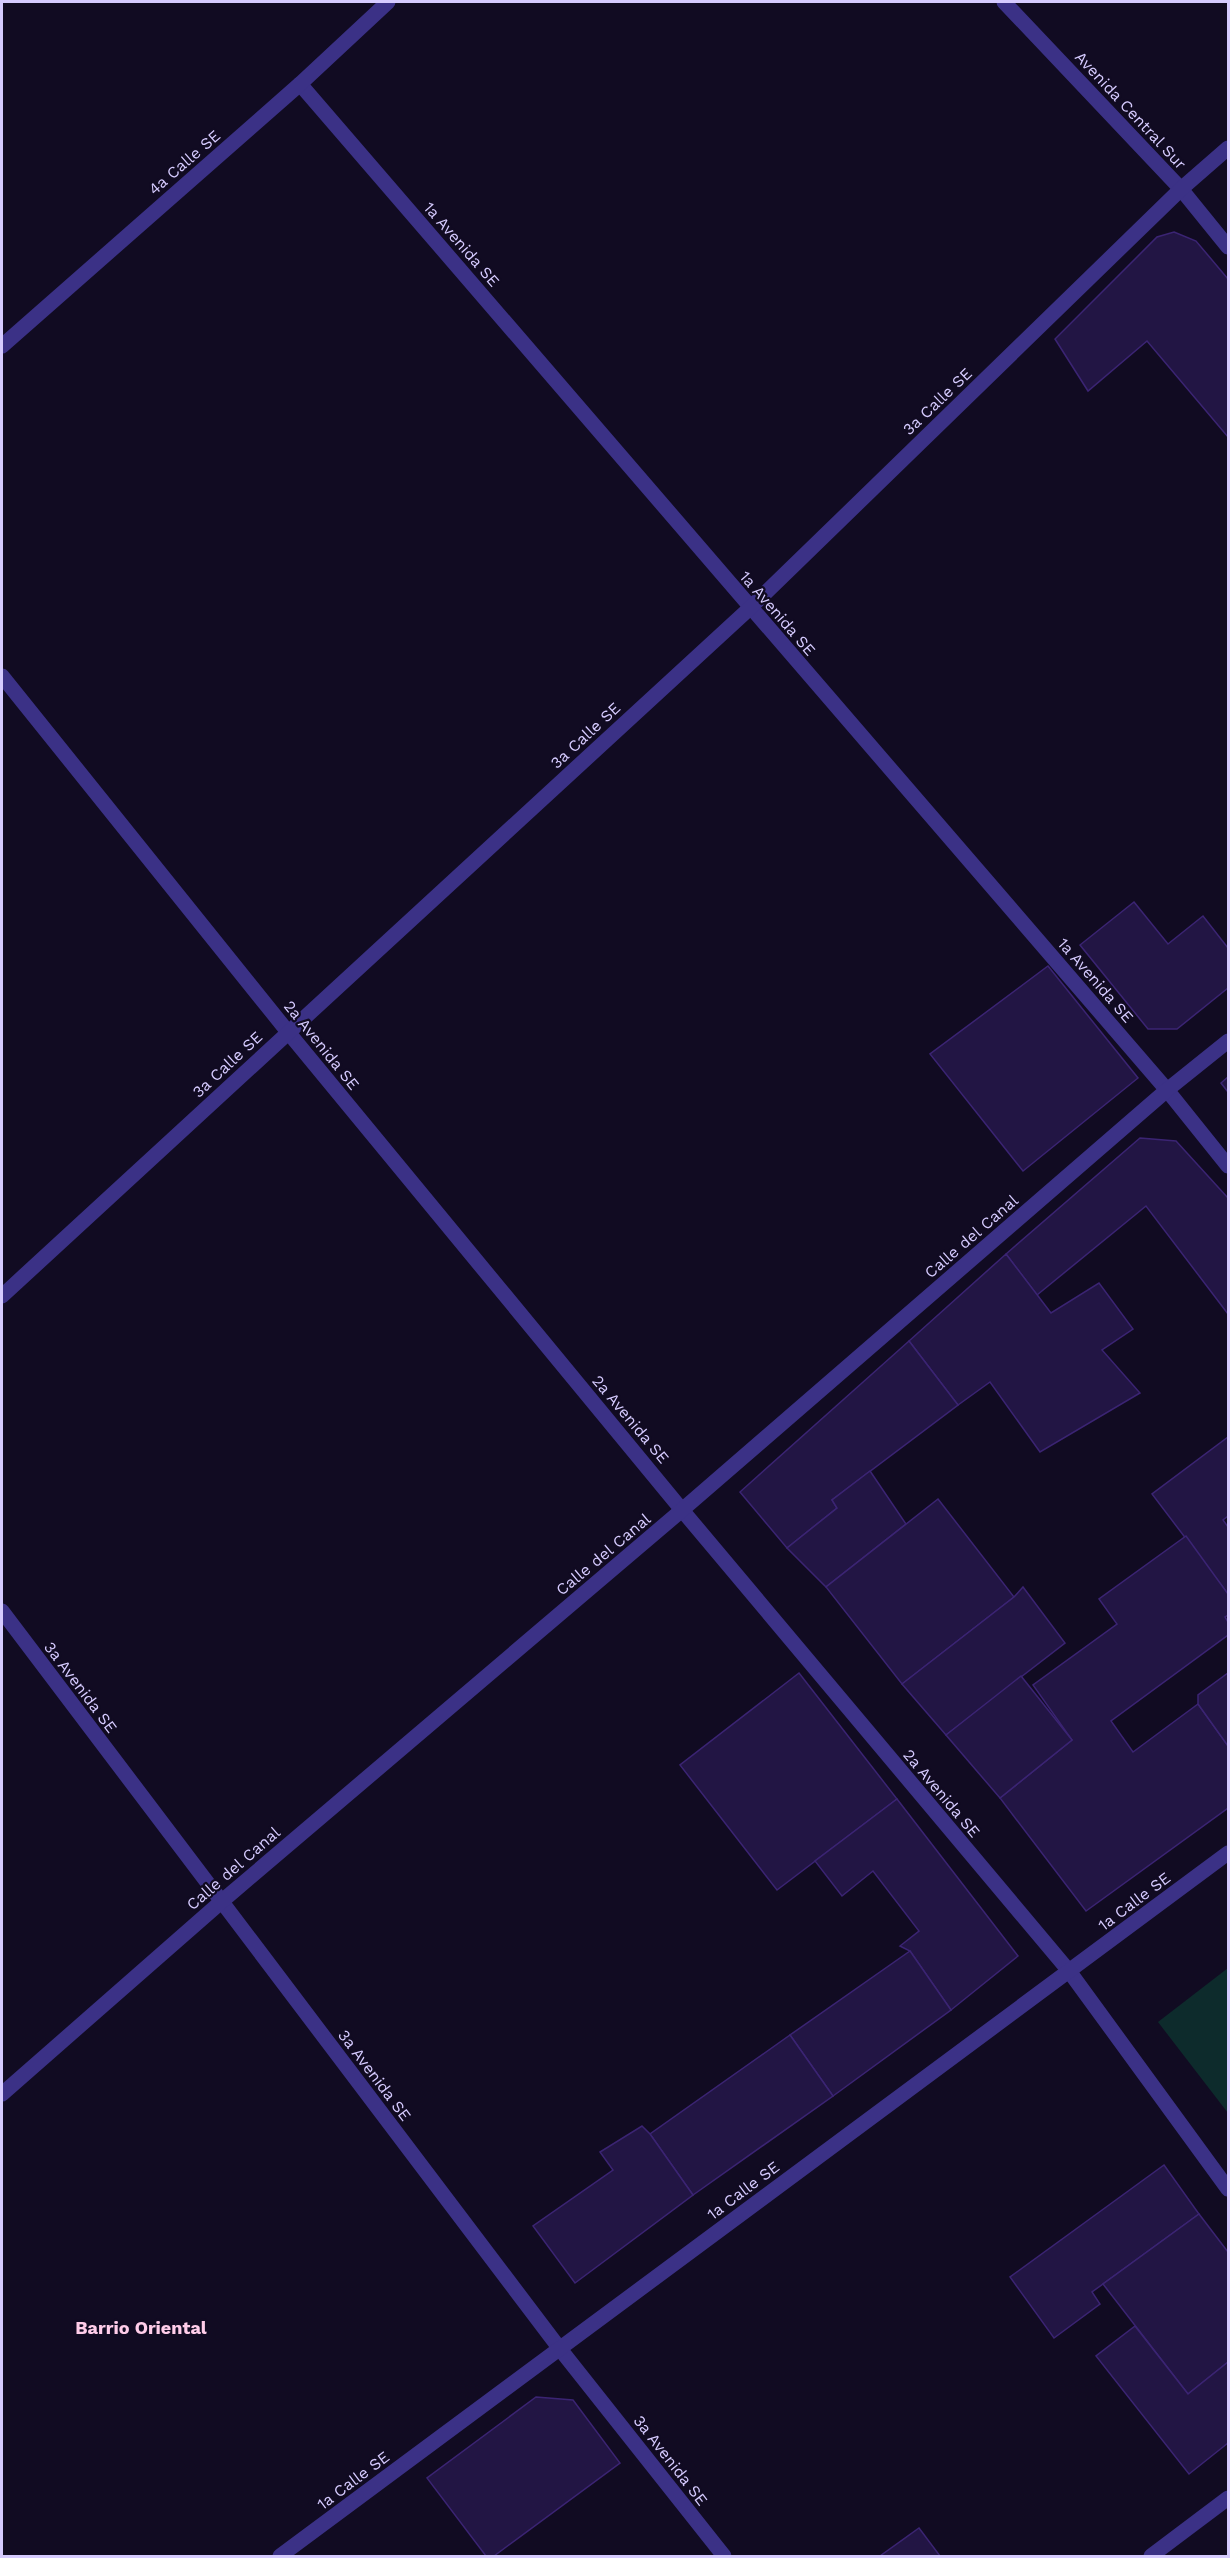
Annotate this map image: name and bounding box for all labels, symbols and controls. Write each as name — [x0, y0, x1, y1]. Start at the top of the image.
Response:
street label: Avenida Central Sur — [1071, 47, 1191, 174]
street label: 4a Calle SE — [145, 126, 224, 199]
street label: 1a Avenida SE — [420, 198, 504, 291]
street label: 3a Calle SE — [899, 364, 976, 439]
street label: 1a Avenida SE — [736, 567, 820, 660]
street label: 3a Calle SE — [547, 698, 624, 772]
street label: 1a Avenida SE — [1054, 934, 1138, 1027]
street label: 2a Avenida SE — [280, 997, 363, 1094]
street label: 3a Calle SE — [189, 1027, 266, 1101]
street label: Calle del Canal — [921, 1191, 1022, 1282]
street label: 2a Avenida SE — [588, 1371, 673, 1467]
street label: Calle del Canal — [552, 1509, 654, 1599]
street label: 3a Avenida SE — [40, 1638, 121, 1737]
street label: 2a Avenida SE — [899, 1745, 984, 1841]
street label: Calle del Canal — [183, 1823, 284, 1914]
street label: 1a Calle SE — [1094, 1868, 1174, 1935]
street label: 3a Avenida SE — [334, 2026, 415, 2125]
street label: 1a Calle SE — [703, 2157, 783, 2224]
district label: Barrio Oriental — [75, 2317, 207, 2338]
street label: 3a Avenida SE — [629, 2411, 712, 2509]
street label: 1a Calle SE — [313, 2447, 393, 2514]

